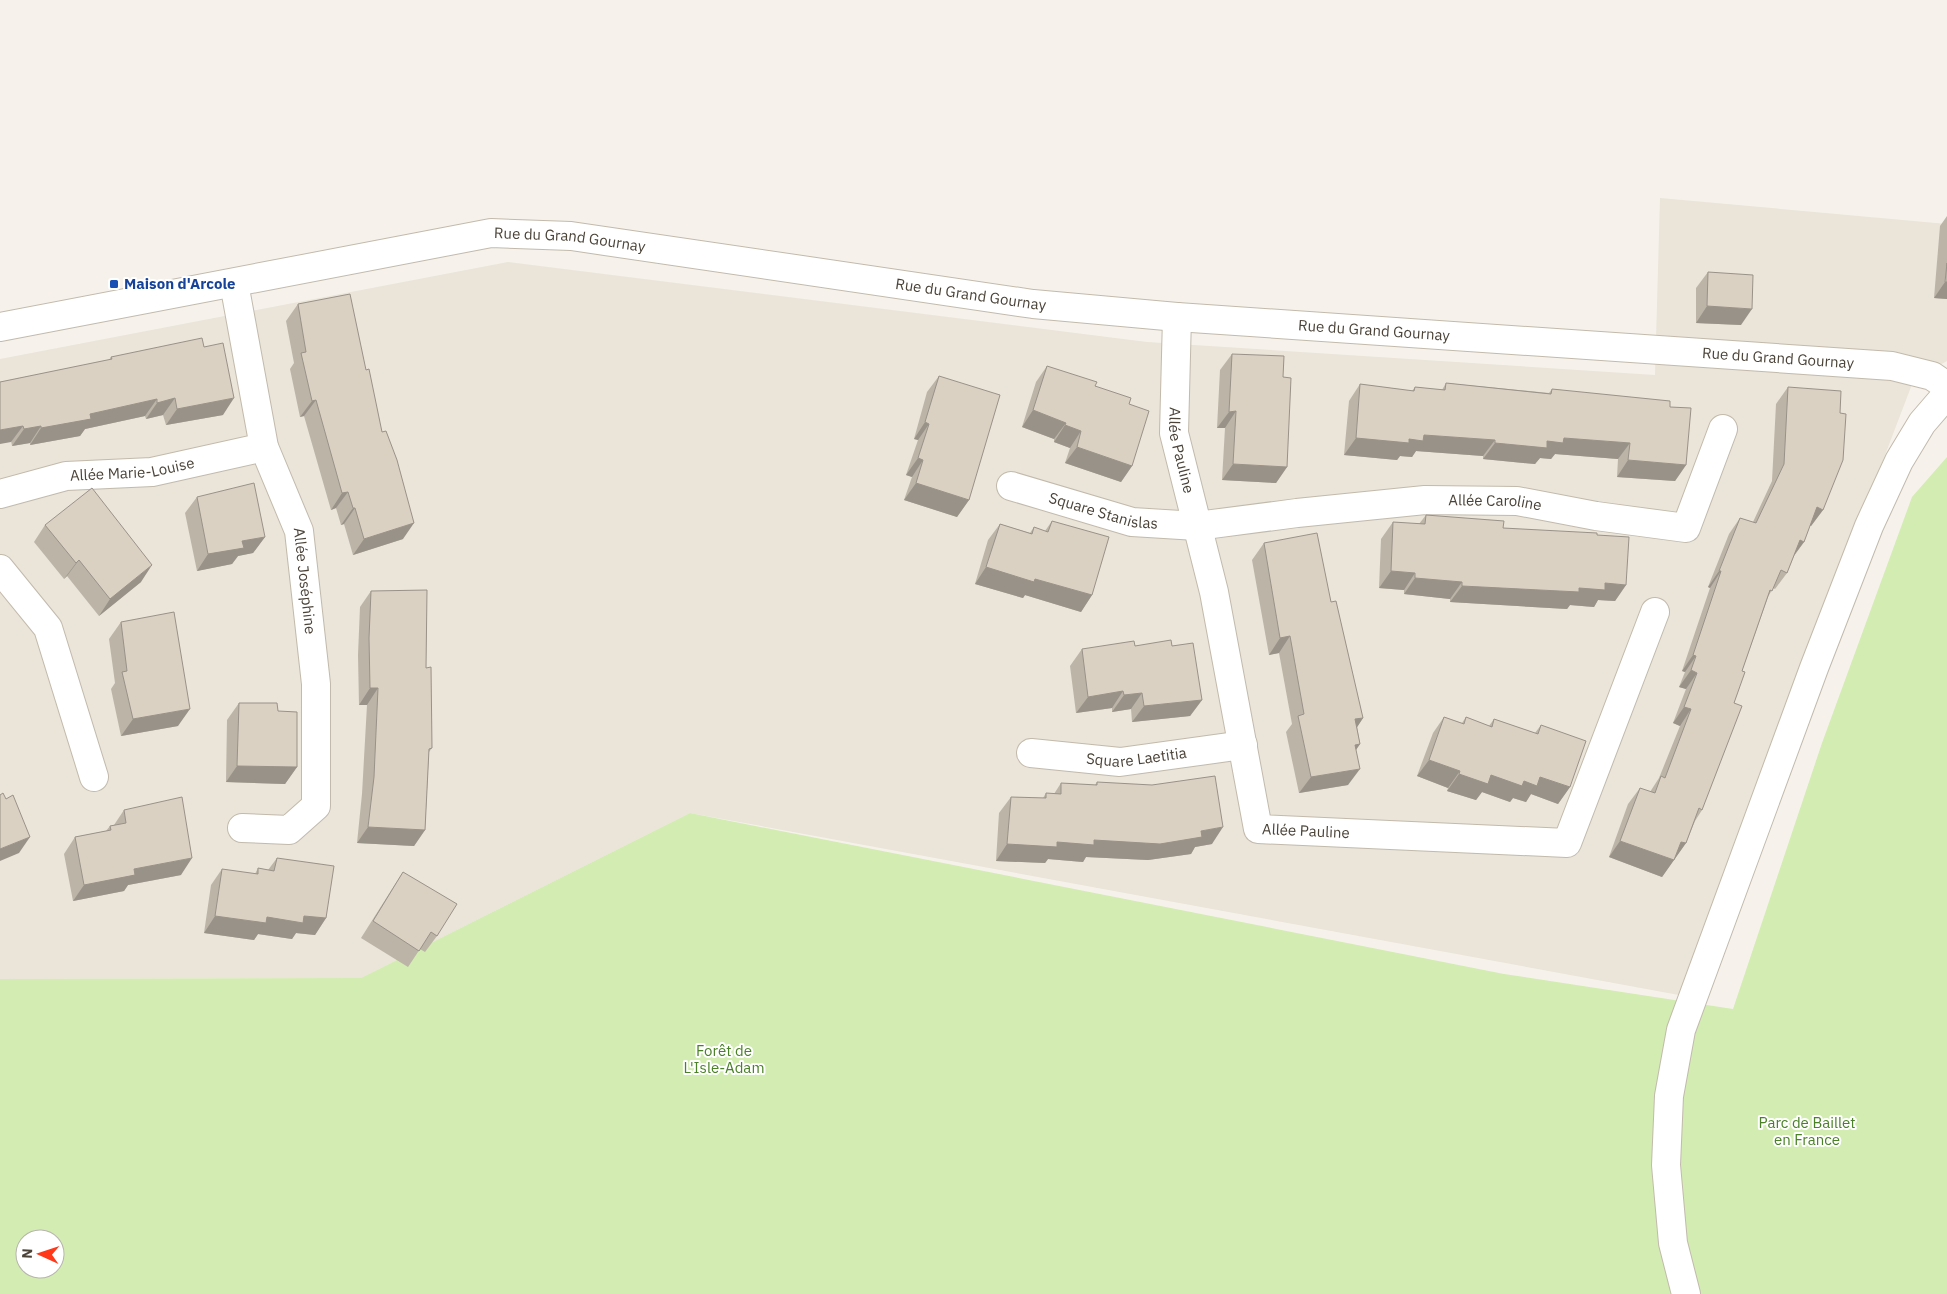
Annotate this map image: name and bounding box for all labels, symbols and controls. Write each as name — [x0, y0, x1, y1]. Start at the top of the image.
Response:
street label: Rue du Grand Gournay — [494, 223, 647, 256]
place label: Maison d'Arcole — [124, 274, 235, 293]
street label: Rue du Grand Gournay — [894, 274, 1048, 314]
marker: Maison d'Arcole — [108, 278, 120, 290]
street label: Rue du Grand Gournay — [1297, 315, 1451, 345]
street label: Rue du Grand Gournay — [1701, 343, 1855, 372]
street label: Allée Pauline — [1165, 407, 1199, 495]
street label: Allée Marie-Louise — [69, 453, 196, 485]
street label: Square Stanislas — [1047, 488, 1158, 533]
street label: Allée Caroline — [1448, 490, 1543, 514]
street label: Allée Joséphine — [290, 527, 320, 635]
street label: Square Laetitia — [1085, 743, 1188, 771]
street label: Allée Pauline — [1262, 819, 1350, 842]
park label: Forêt de L'Isle-Adam — [684, 1041, 764, 1077]
park label: Parc de Baillet en France — [1758, 1113, 1856, 1149]
north arrow — [15, 1229, 65, 1279]
text: N — [18, 1248, 36, 1259]

